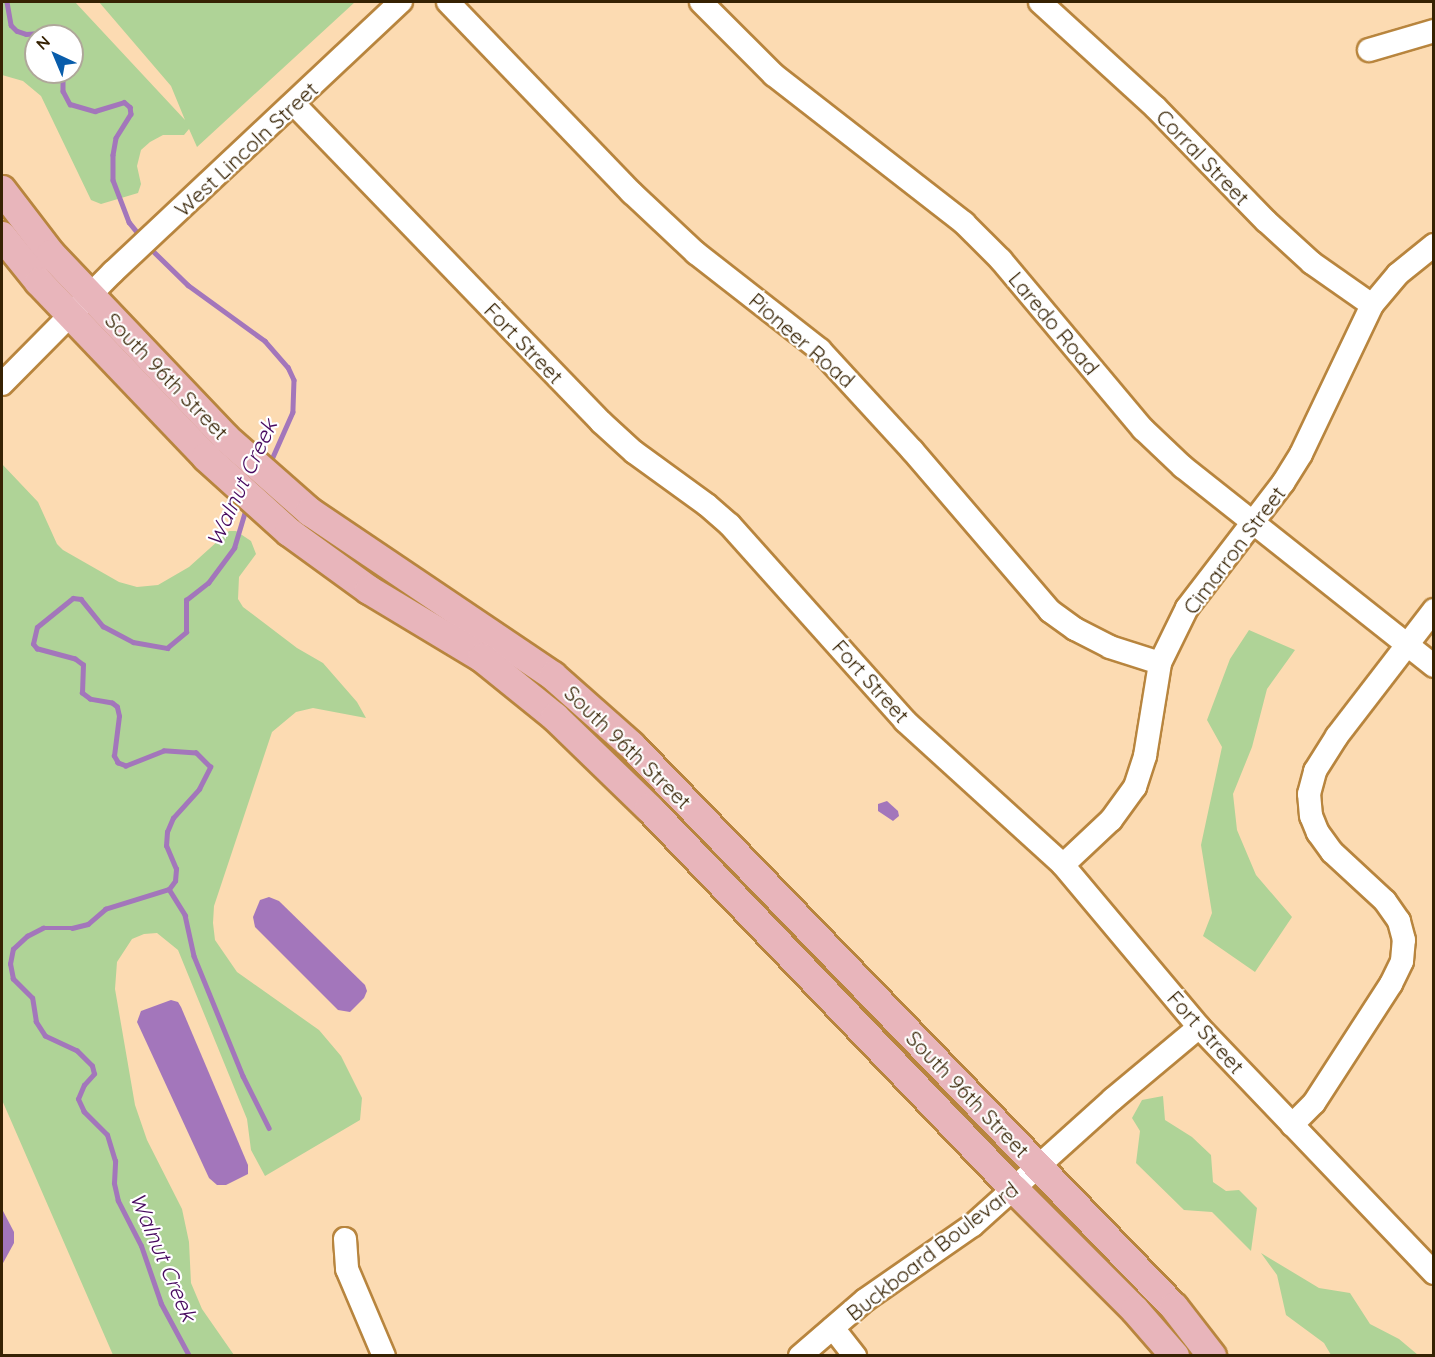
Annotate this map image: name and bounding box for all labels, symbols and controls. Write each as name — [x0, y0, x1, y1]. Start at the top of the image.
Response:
north arrow — [24, 24, 84, 84]
text: N — [32, 31, 54, 54]
street label: West Lincoln Street — [169, 76, 323, 222]
street label: Corral Street — [1151, 104, 1255, 210]
street label: Laredo Road — [1004, 266, 1104, 380]
street label: Pioneer Road — [744, 287, 860, 393]
street label: Fort Street — [479, 297, 569, 389]
street label: South 96th Street — [100, 307, 234, 445]
water label: Walnut Creek — [201, 415, 283, 551]
street label: Cimarron Street — [1178, 481, 1290, 619]
street label: Fort Street — [827, 634, 915, 728]
street label: South 96th Street — [559, 680, 697, 814]
street label: Fort Street — [1162, 985, 1250, 1079]
street label: South 96th Street — [901, 1025, 1035, 1163]
street label: Buckboard Boulevard — [841, 1176, 1023, 1326]
water label: Walnut Creek — [124, 1189, 202, 1325]

